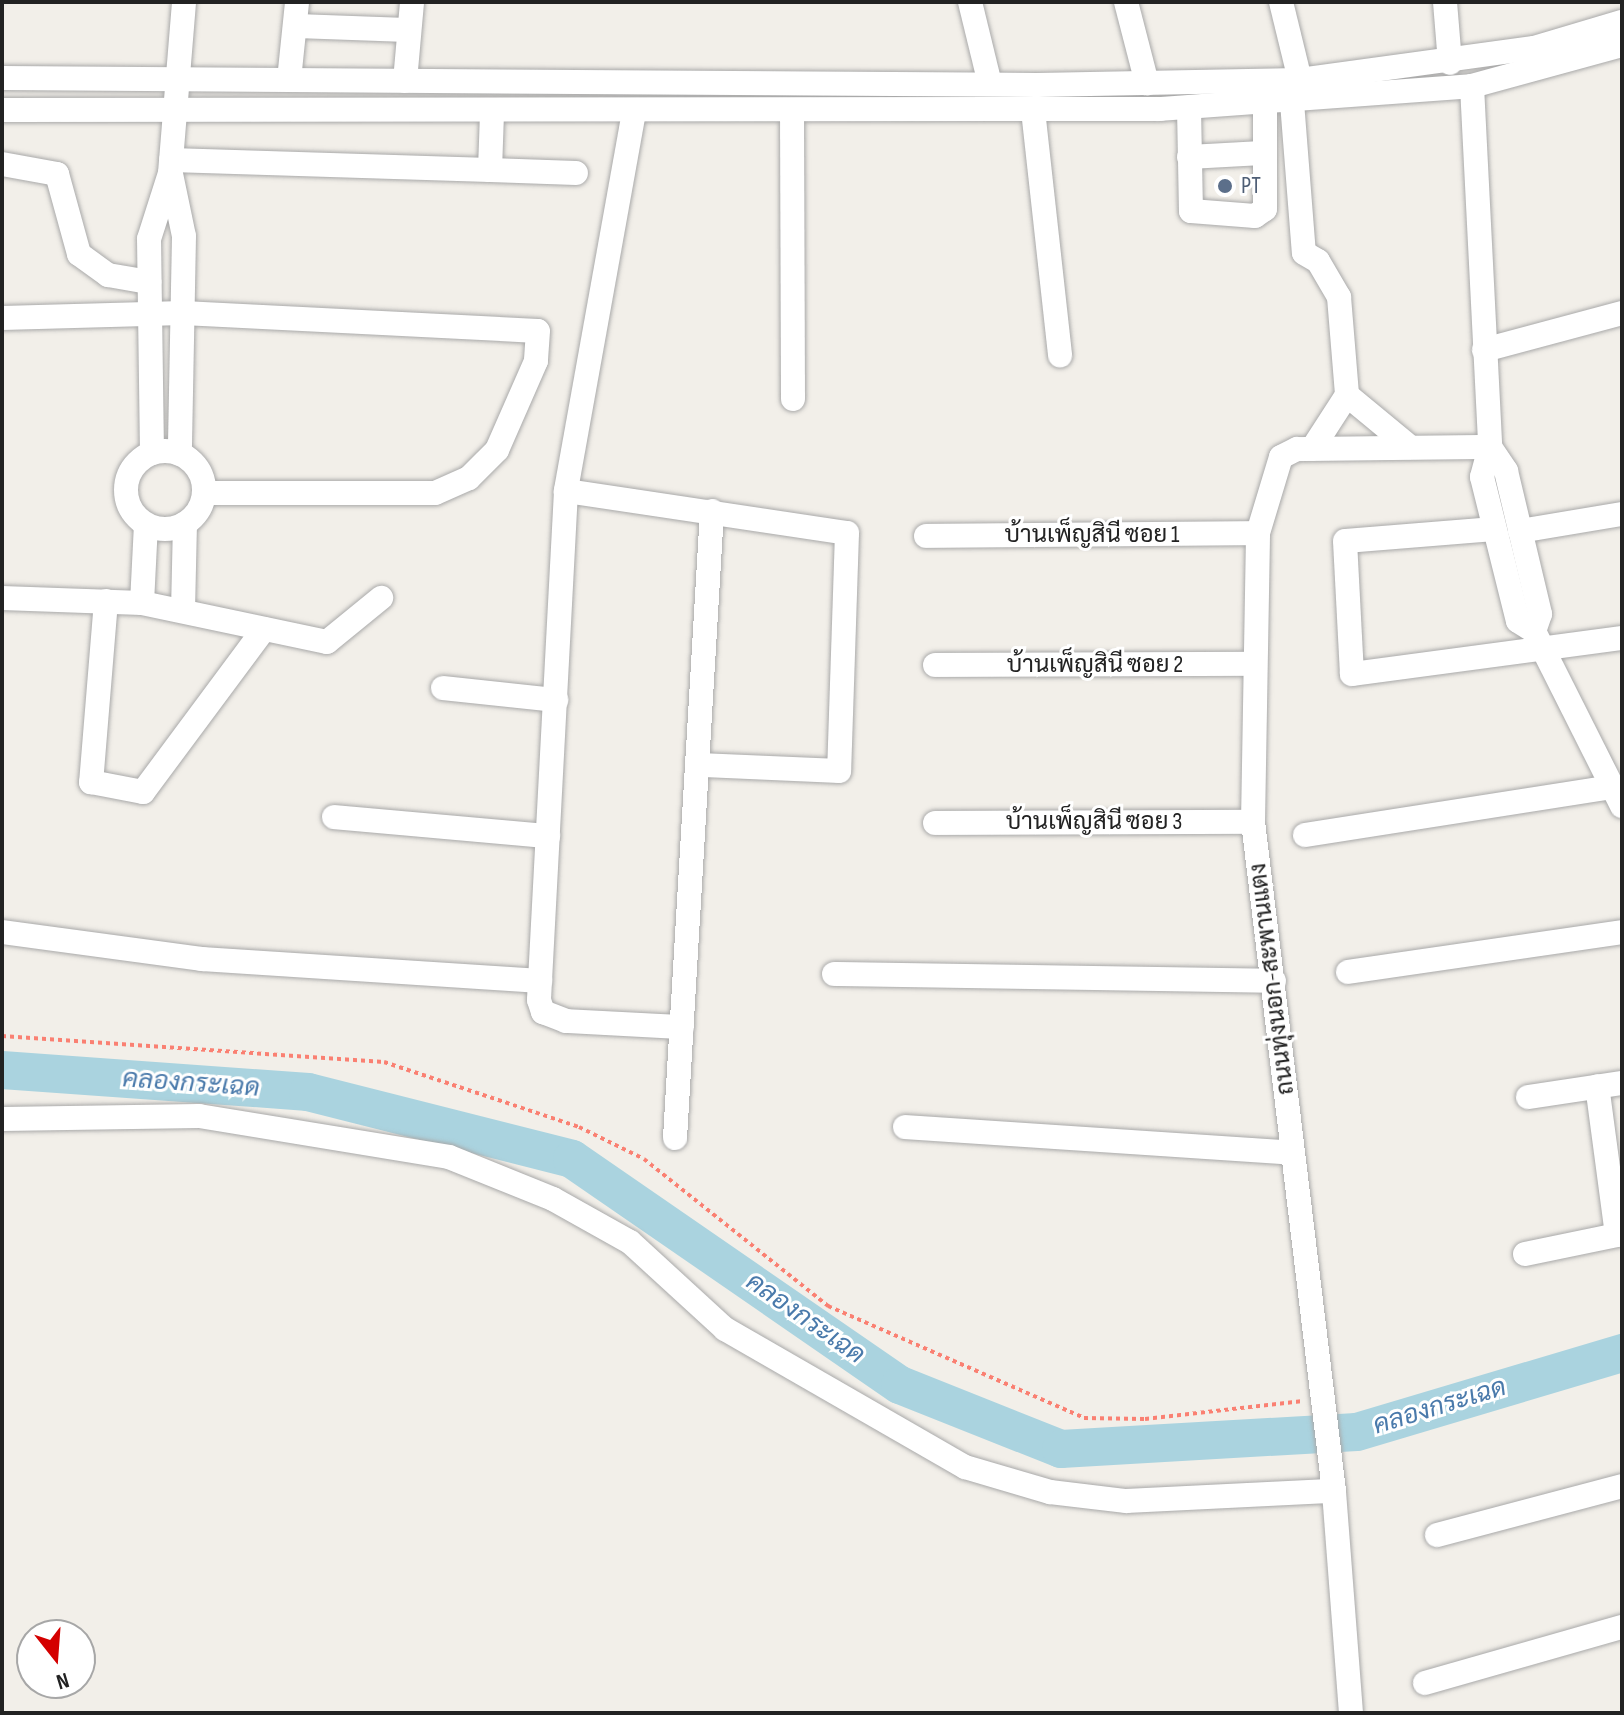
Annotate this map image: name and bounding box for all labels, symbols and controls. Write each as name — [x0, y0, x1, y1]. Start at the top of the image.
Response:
place label: PT — [1241, 172, 1261, 200]
marker: PT — [1216, 177, 1234, 195]
street label: บ้านเพ็ญสินี ซอย 1 — [1005, 521, 1179, 549]
street label: บ้านเพ็ญสินี ซอย 2 — [1007, 651, 1183, 679]
street label: บ้านเพ็ญสินี ซอย 3 — [1006, 808, 1182, 836]
street label: ถนนทุ่งนอก-สะพานแตง — [1243, 861, 1301, 1097]
water label: คลองกระเฉด — [121, 1064, 261, 1104]
water label: คลองกระเฉด — [740, 1267, 870, 1371]
water label: คลองกระเฉด — [1370, 1372, 1510, 1442]
north arrow — [16, 1619, 96, 1699]
text: N — [53, 1666, 72, 1695]

